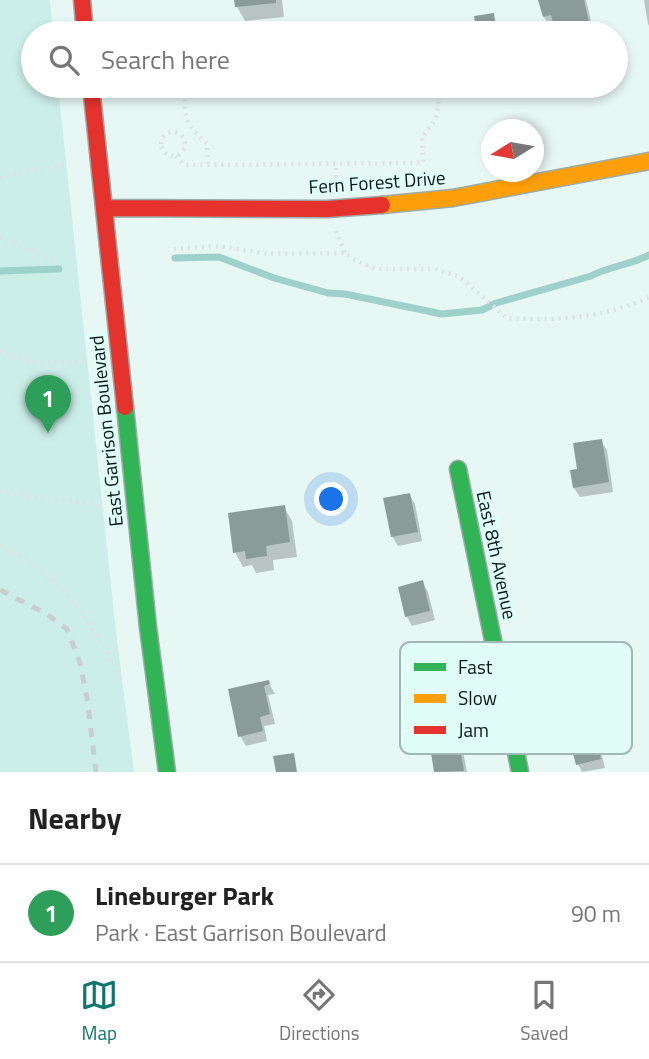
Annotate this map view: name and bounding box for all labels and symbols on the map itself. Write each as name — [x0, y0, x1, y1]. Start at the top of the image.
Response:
north arrow — [481, 119, 544, 182]
street label: Fern Forest Drive — [308, 162, 446, 201]
street label: East Garrison Boulevard — [81, 334, 130, 528]
pin: 1 — [25, 375, 71, 433]
your location — [314, 482, 348, 516]
street label: East 8th Avenue — [470, 488, 525, 622]
legend — [400, 642, 632, 754]
text: Fast — [458, 652, 493, 681]
text: Slow — [458, 683, 497, 712]
text: Jam — [458, 715, 489, 744]

